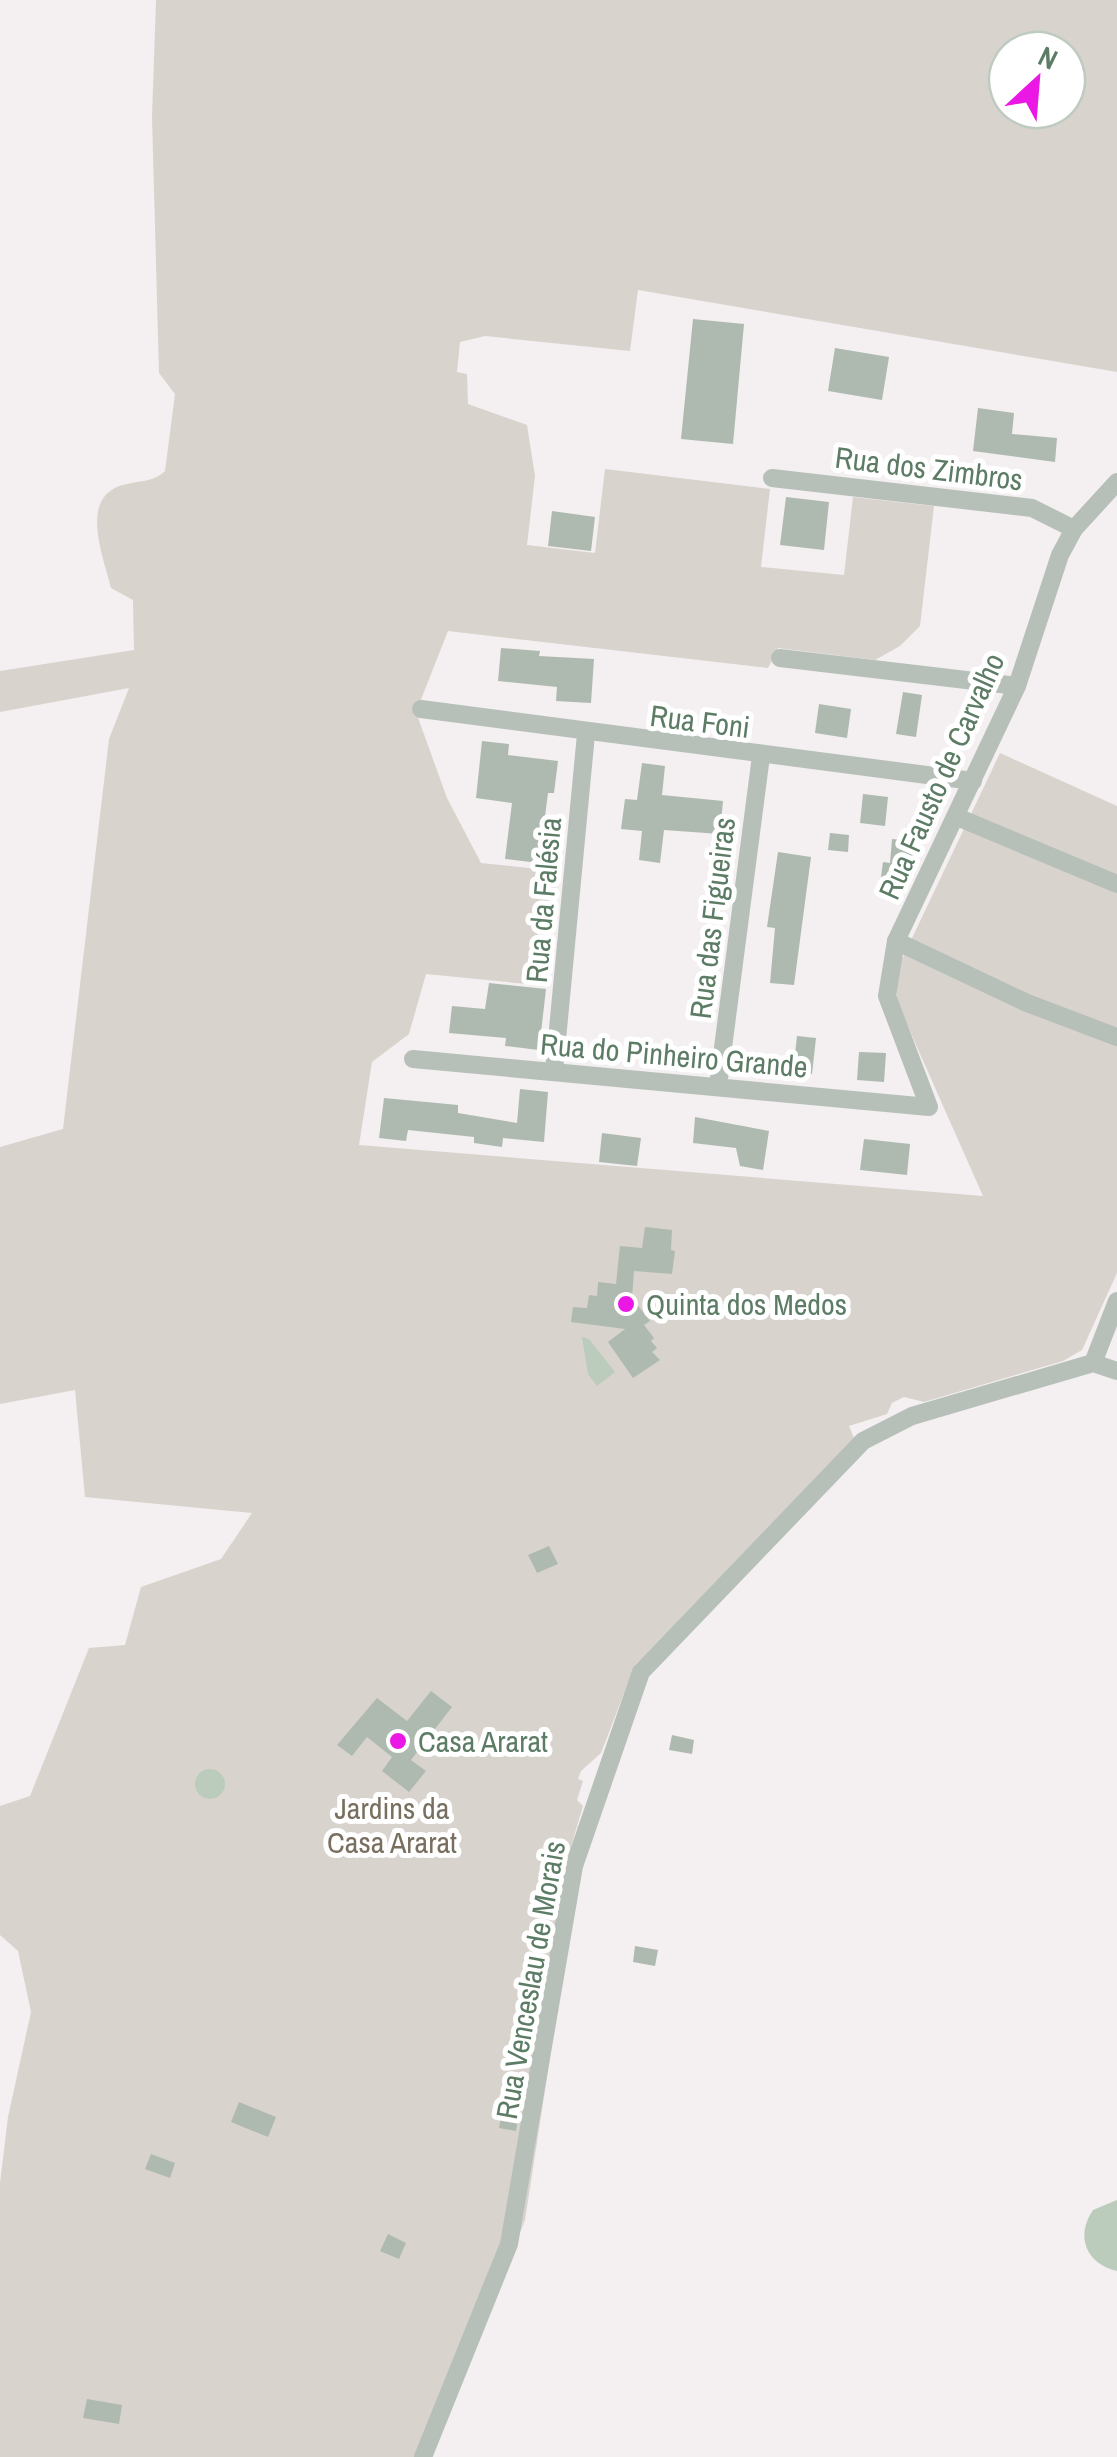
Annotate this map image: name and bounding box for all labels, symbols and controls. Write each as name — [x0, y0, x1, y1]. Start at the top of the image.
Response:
north arrow — [987, 30, 1087, 130]
text: N — [1032, 37, 1064, 78]
street label: Rua dos Zimbros — [833, 437, 1025, 499]
street label: Rua Fausto de Carvalho — [869, 647, 1013, 905]
street label: Rua Foni — [648, 695, 752, 747]
street label: Rua da Falésia — [516, 815, 570, 984]
street label: Rua das Figueiras — [680, 815, 744, 1021]
street label: Rua do Pinheiro Grande — [539, 1023, 809, 1087]
place label: Quinta dos Medos — [646, 1284, 847, 1324]
marker: Quinta dos Medos — [615, 1293, 637, 1315]
place label: Casa Ararat — [418, 1721, 548, 1761]
marker: Casa Ararat — [387, 1730, 409, 1752]
park label: Jardins da Casa Ararat — [327, 1788, 457, 1862]
street label: Rua Venceslau de Morais — [486, 1838, 574, 2122]

